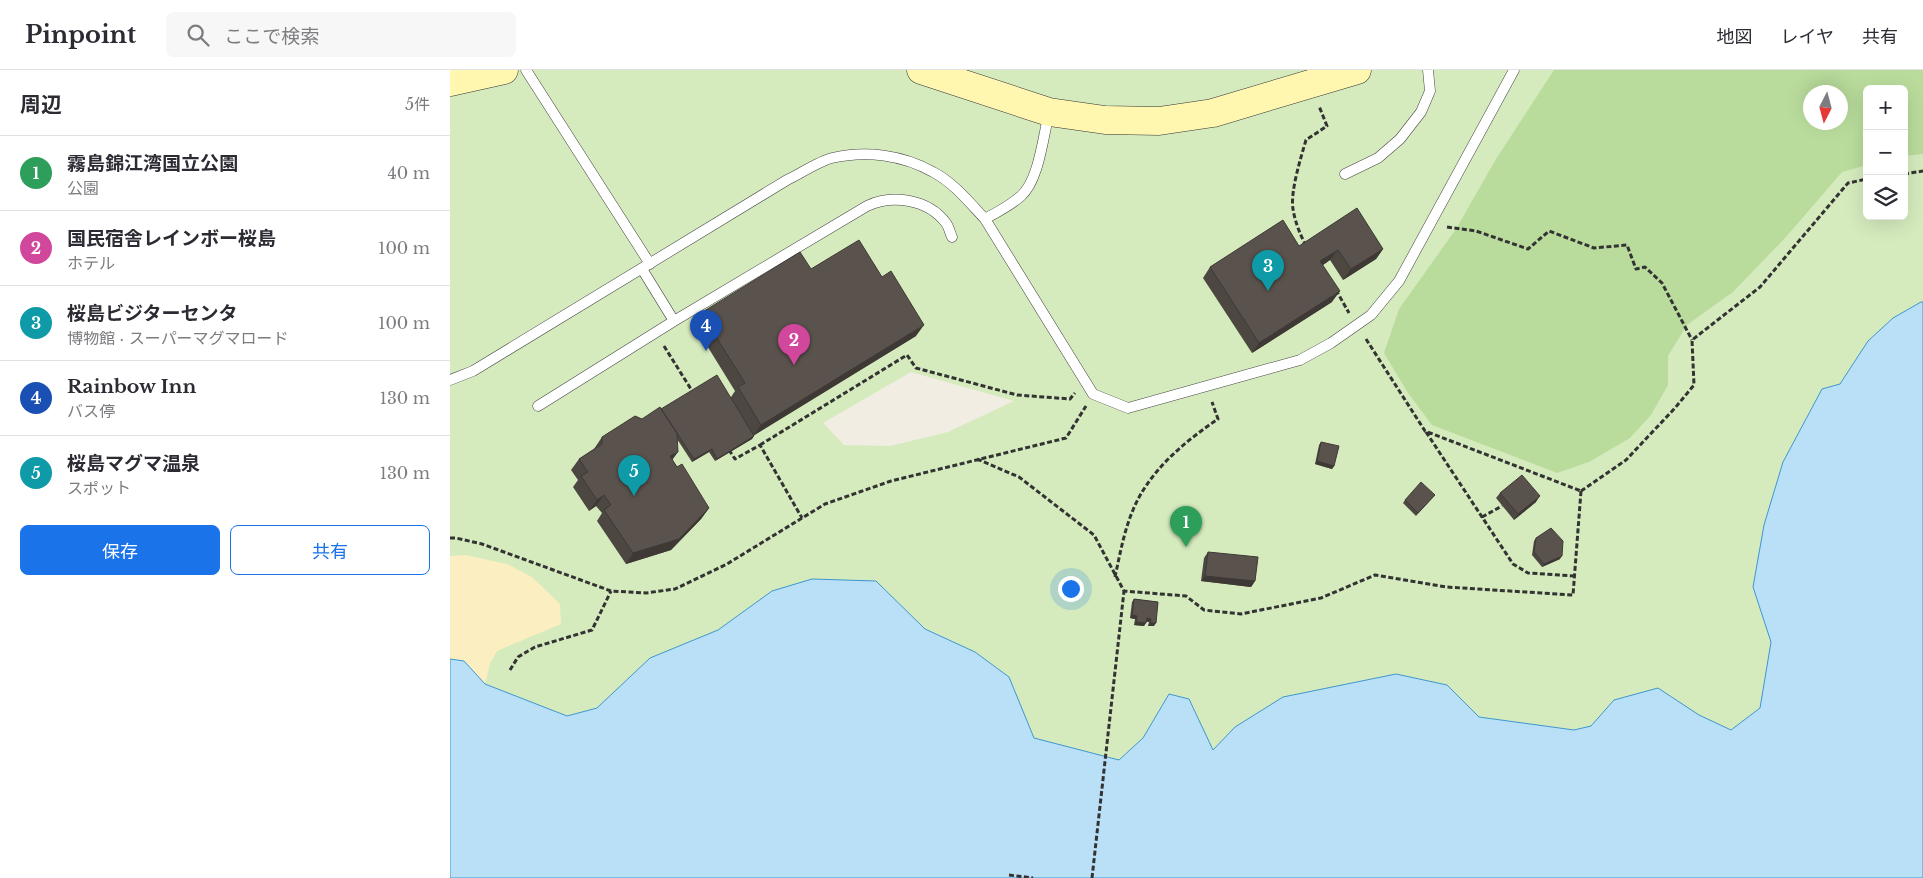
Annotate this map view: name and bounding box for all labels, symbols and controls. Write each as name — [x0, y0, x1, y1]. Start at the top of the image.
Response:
search box — [166, 12, 516, 57]
text: Pinpoint — [25, 20, 136, 49]
icon: search — [184, 21, 212, 49]
text: ここで検索 — [224, 25, 319, 48]
text: 地図 — [1717, 26, 1753, 48]
text: レイヤ — [1781, 26, 1834, 48]
text: 共有 — [1862, 26, 1898, 48]
north arrow — [1803, 85, 1848, 130]
map controls — [1863, 85, 1908, 220]
button: + — [1863, 85, 1908, 130]
text: 周辺 — [20, 92, 62, 118]
text: 5件 — [405, 94, 430, 114]
button: − — [1863, 130, 1908, 175]
text: 霧島錦江湾国立公園 — [67, 152, 238, 175]
text: 1 — [33, 163, 39, 183]
text: 40 m — [387, 163, 430, 183]
button: layers — [1863, 175, 1908, 220]
text: 公園 — [67, 178, 99, 198]
text: 国民宿舎レインボー桜島 — [67, 227, 276, 250]
text: 2 — [31, 238, 41, 258]
text: 100 m — [378, 238, 430, 258]
pin: 3 — [1252, 250, 1284, 291]
text: ホテル — [67, 253, 115, 273]
text: 桜島ビジターセンタ — [67, 302, 238, 325]
pin: 4 — [690, 310, 722, 351]
text: 3 — [31, 313, 41, 333]
text: 100 m — [378, 313, 430, 333]
pin: 2 — [778, 324, 810, 365]
text: 博物館 · スーパーマグマロード — [67, 328, 289, 348]
text: Rainbow Inn — [67, 375, 196, 398]
text: 4 — [31, 388, 41, 408]
text: 130 m — [380, 388, 430, 408]
text: バス停 — [67, 401, 115, 421]
text: 桜島マグマ温泉 — [67, 452, 200, 475]
pin: 5 — [618, 455, 650, 496]
text: 5 — [31, 463, 41, 483]
text: 130 m — [380, 463, 430, 483]
text: スポット — [67, 478, 131, 498]
pin: 1 — [1170, 506, 1202, 547]
button: 保存 — [20, 525, 220, 575]
button: 共有 — [230, 525, 430, 575]
your location — [1058, 576, 1084, 602]

